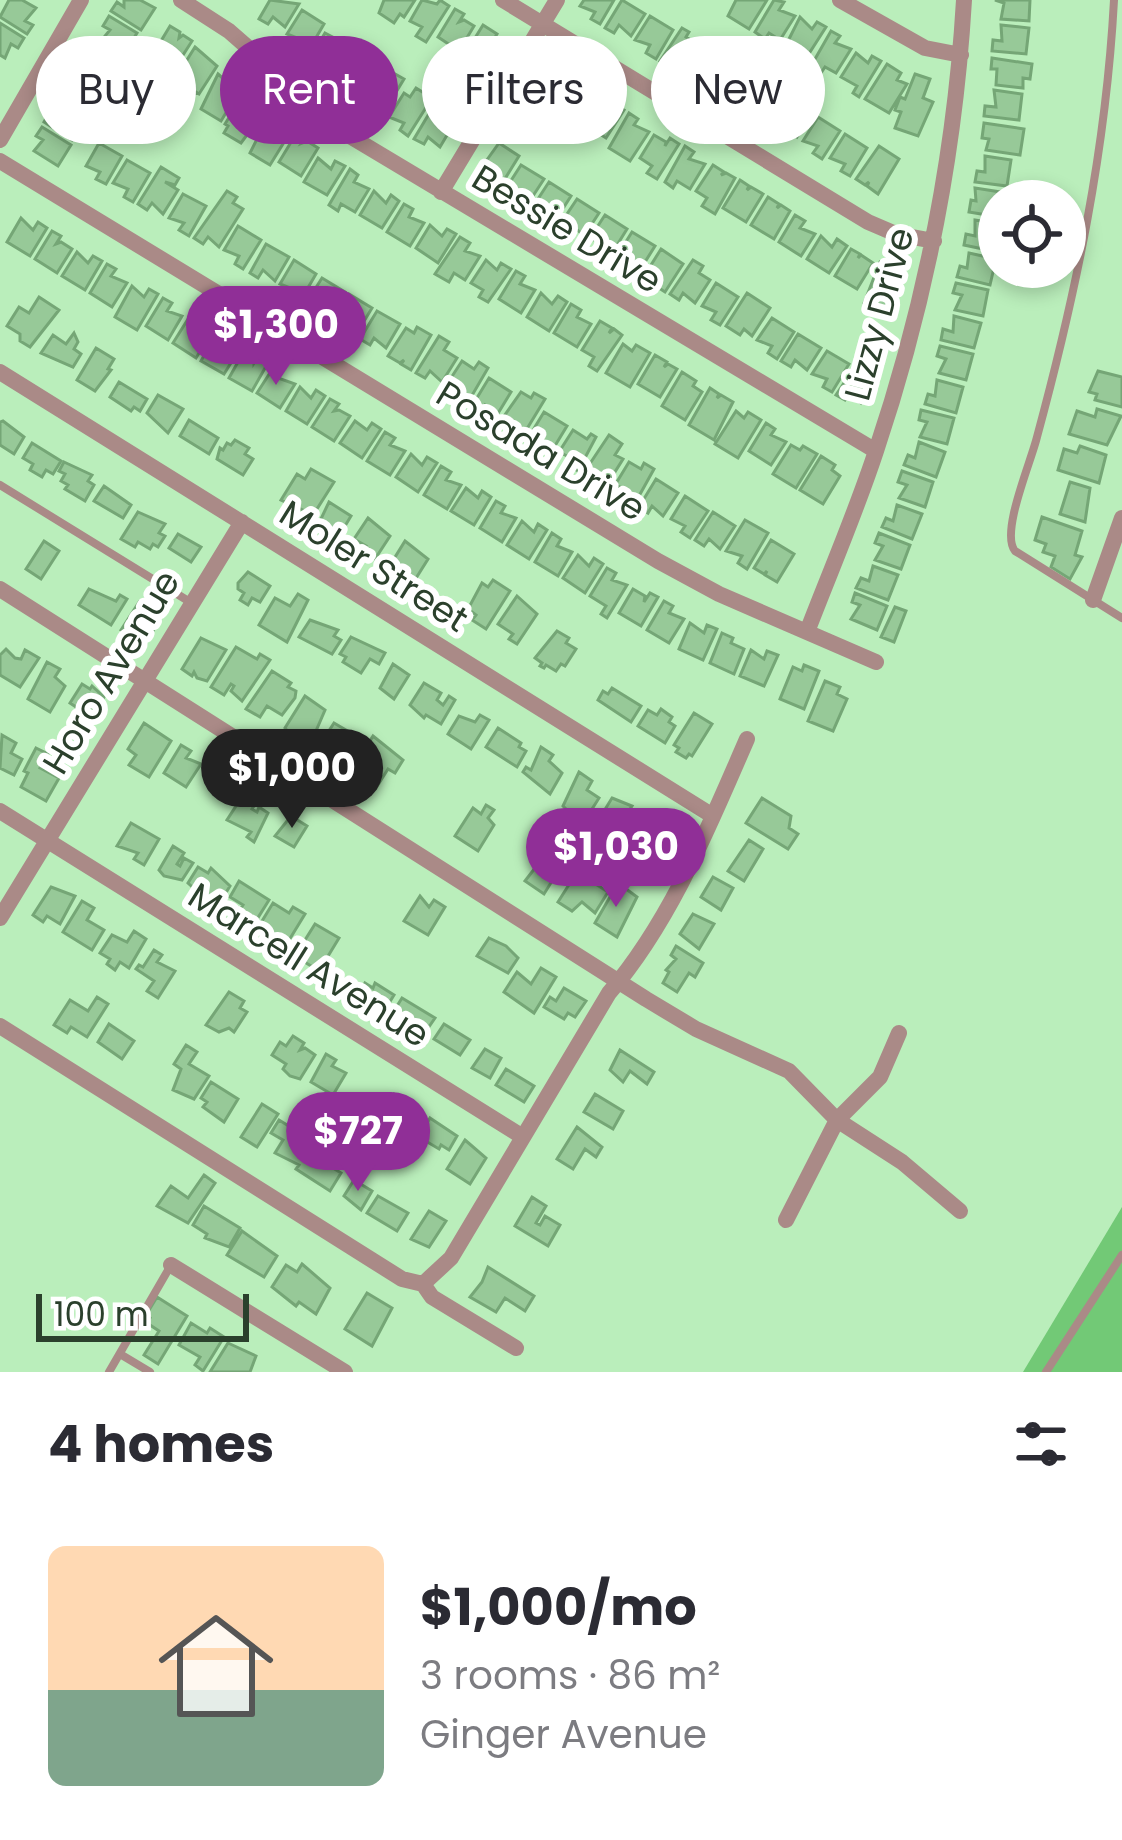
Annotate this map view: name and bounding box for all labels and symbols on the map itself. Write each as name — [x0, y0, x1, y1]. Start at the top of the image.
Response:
street label: Bessie Drive — [463, 152, 671, 306]
street label: Lizzy Drive — [831, 222, 927, 406]
pin: $1,300 — [178, 286, 374, 388]
street label: Posada Drive — [427, 368, 655, 534]
street label: Moler Street — [270, 488, 478, 644]
street label: Horo Avenue — [30, 561, 192, 783]
pin: $1,000 — [194, 729, 390, 831]
pin: $1,030 — [518, 808, 714, 910]
street label: Marcell Avenue — [179, 870, 439, 1060]
pin: $727 — [287, 1092, 429, 1194]
scale bar — [36, 1288, 249, 1341]

